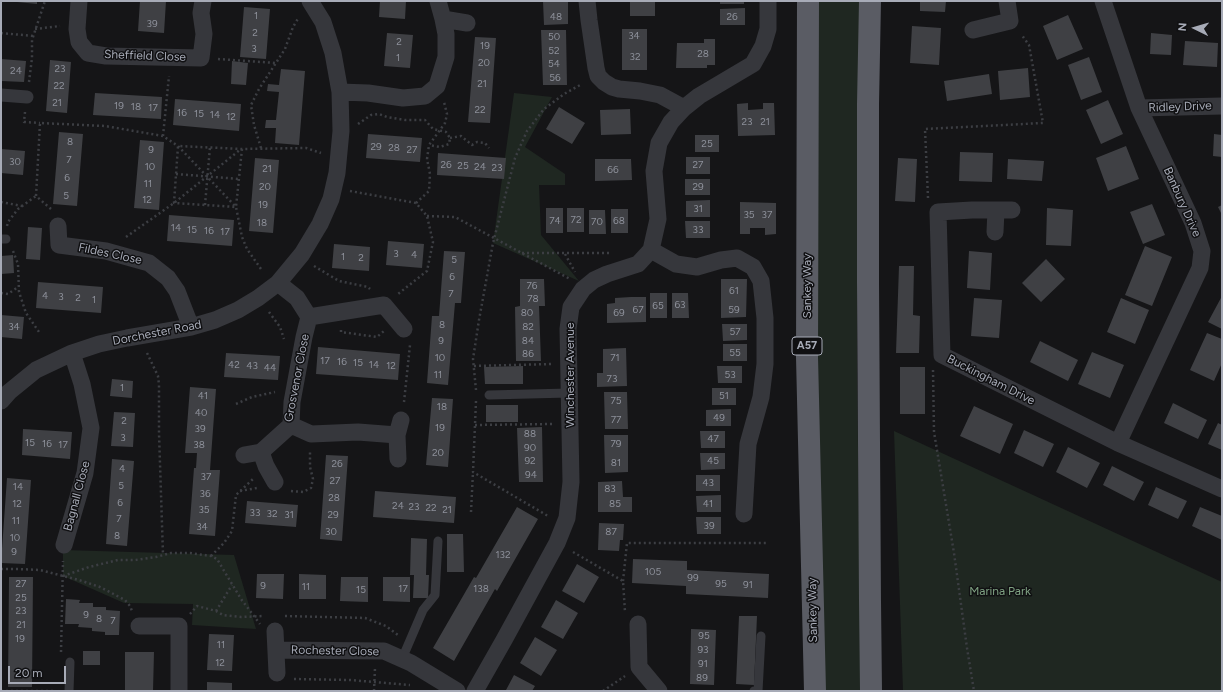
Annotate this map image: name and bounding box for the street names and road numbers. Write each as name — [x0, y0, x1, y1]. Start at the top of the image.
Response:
street label: Sheffield Close — [104, 47, 186, 65]
street label: Ridley Drive — [1148, 99, 1212, 115]
street label: Banbury Drive — [1160, 165, 1204, 239]
street label: Fildes Close — [77, 240, 143, 268]
street label: Sankey Way — [800, 254, 814, 318]
street label: Dorchester Road — [111, 317, 203, 349]
street label: Winchester Avenue — [563, 323, 577, 427]
street label: Grosvenor Close — [281, 333, 313, 423]
road number: A57 — [792, 337, 822, 355]
street label: Buckingham Drive — [945, 352, 1037, 408]
street label: Bagnall Close — [61, 459, 93, 533]
street label: Sankey Way — [805, 577, 821, 643]
street label: Rochester Close — [291, 643, 379, 659]

